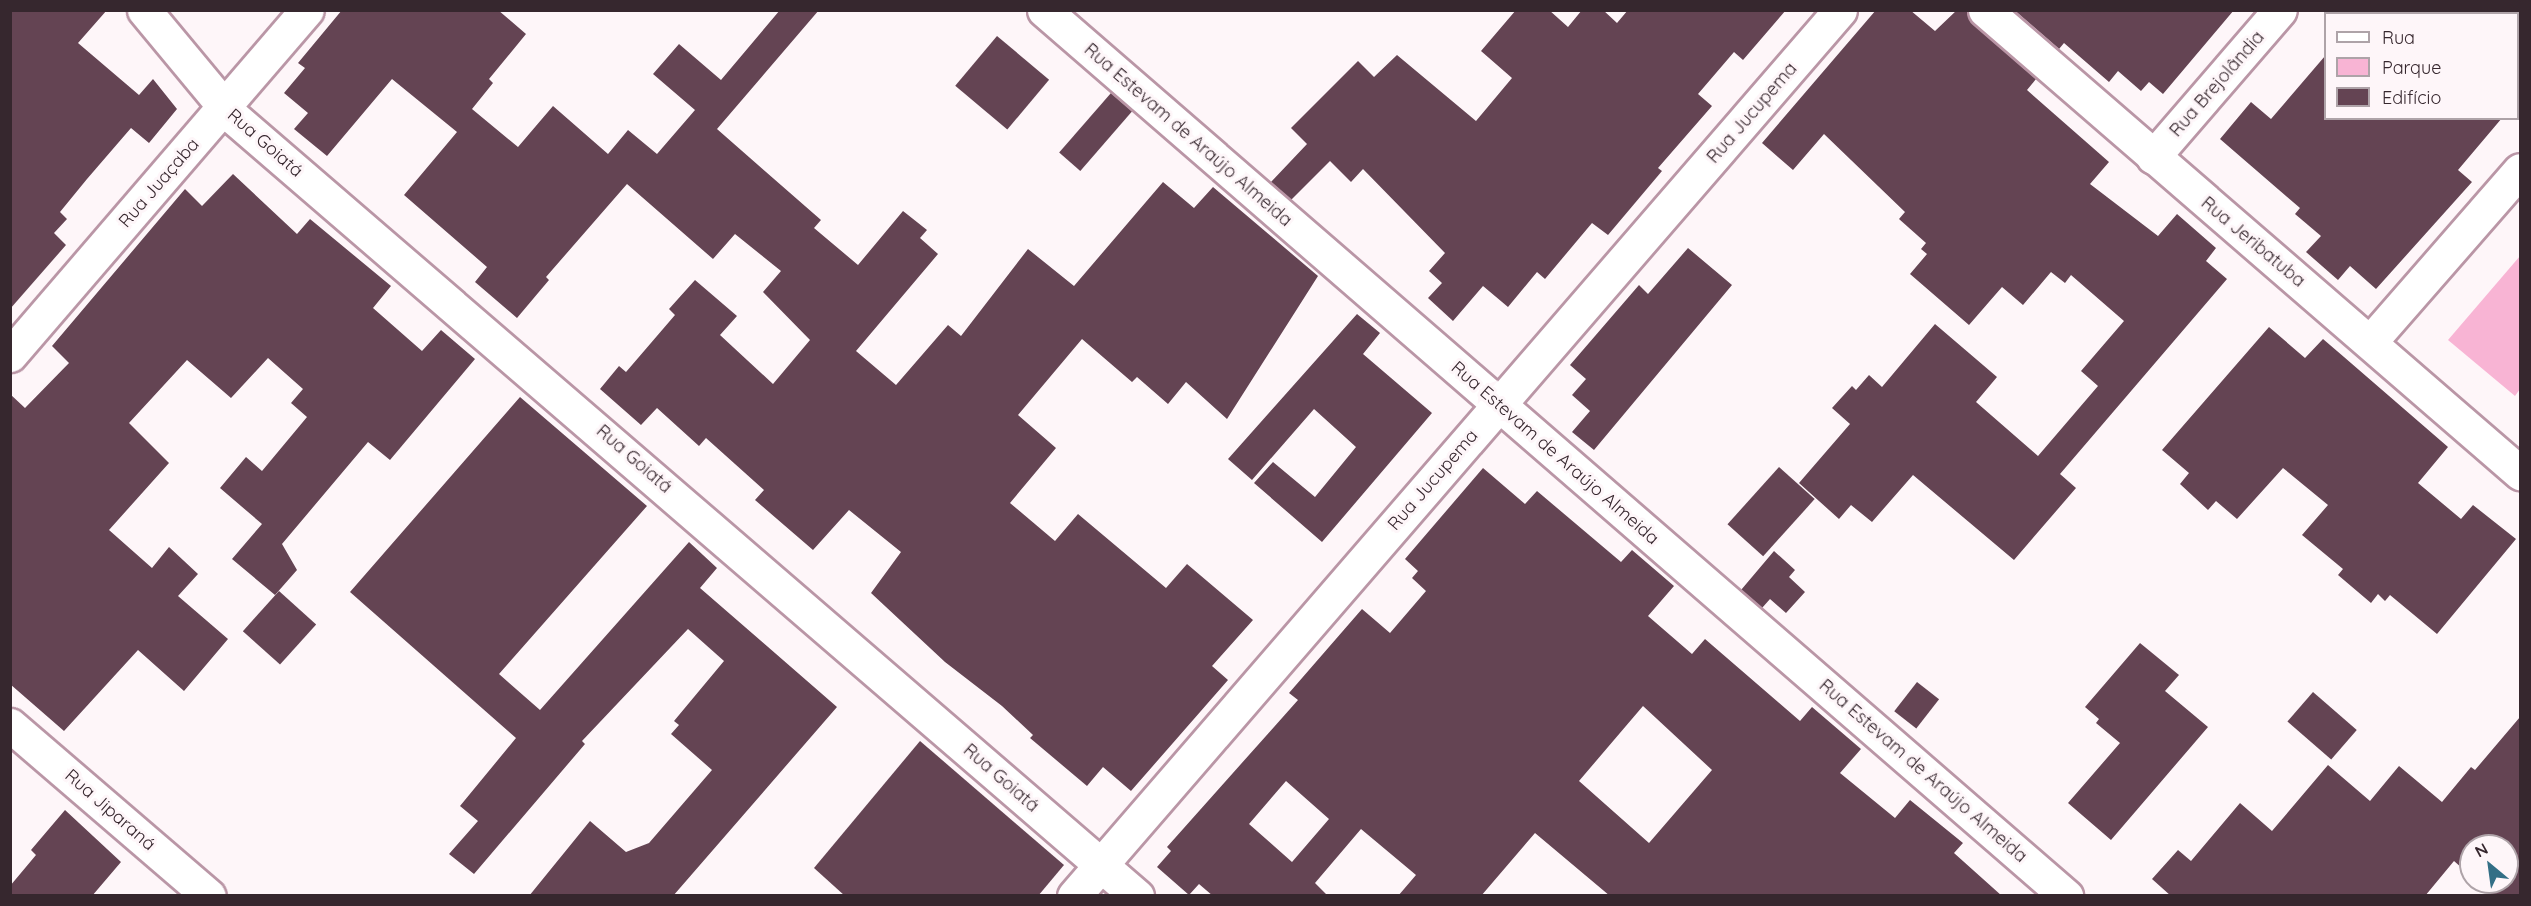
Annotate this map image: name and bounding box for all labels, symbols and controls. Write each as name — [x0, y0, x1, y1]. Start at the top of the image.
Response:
legend — [2324, 12, 2519, 120]
text: Rua — [2382, 26, 2415, 49]
street label: Rua Brejolândia — [2165, 27, 2269, 141]
street label: Rua Estevam de Araújo Almeida — [1080, 39, 1296, 231]
text: Parque — [2382, 56, 2441, 79]
street label: Rua Jucupema — [1702, 58, 1802, 168]
text: Edifício — [2382, 86, 2441, 109]
street label: Rua Goiatá — [223, 104, 307, 182]
street label: Rua Juaçaba — [114, 134, 204, 232]
street label: Rua Jeribatuba — [2197, 192, 2309, 292]
street label: Rua Estevam de Araújo Almeida — [1447, 357, 1663, 549]
street label: Rua Goiatá — [592, 420, 676, 498]
street label: Rua Jucupema — [1383, 425, 1483, 535]
street label: Rua Estevam de Araújo Almeida — [1815, 675, 2031, 867]
street label: Rua Goiatá — [959, 739, 1043, 817]
street label: Rua Jiparaná — [60, 765, 160, 855]
north arrow — [2459, 834, 2519, 894]
text: N — [2471, 838, 2491, 862]

